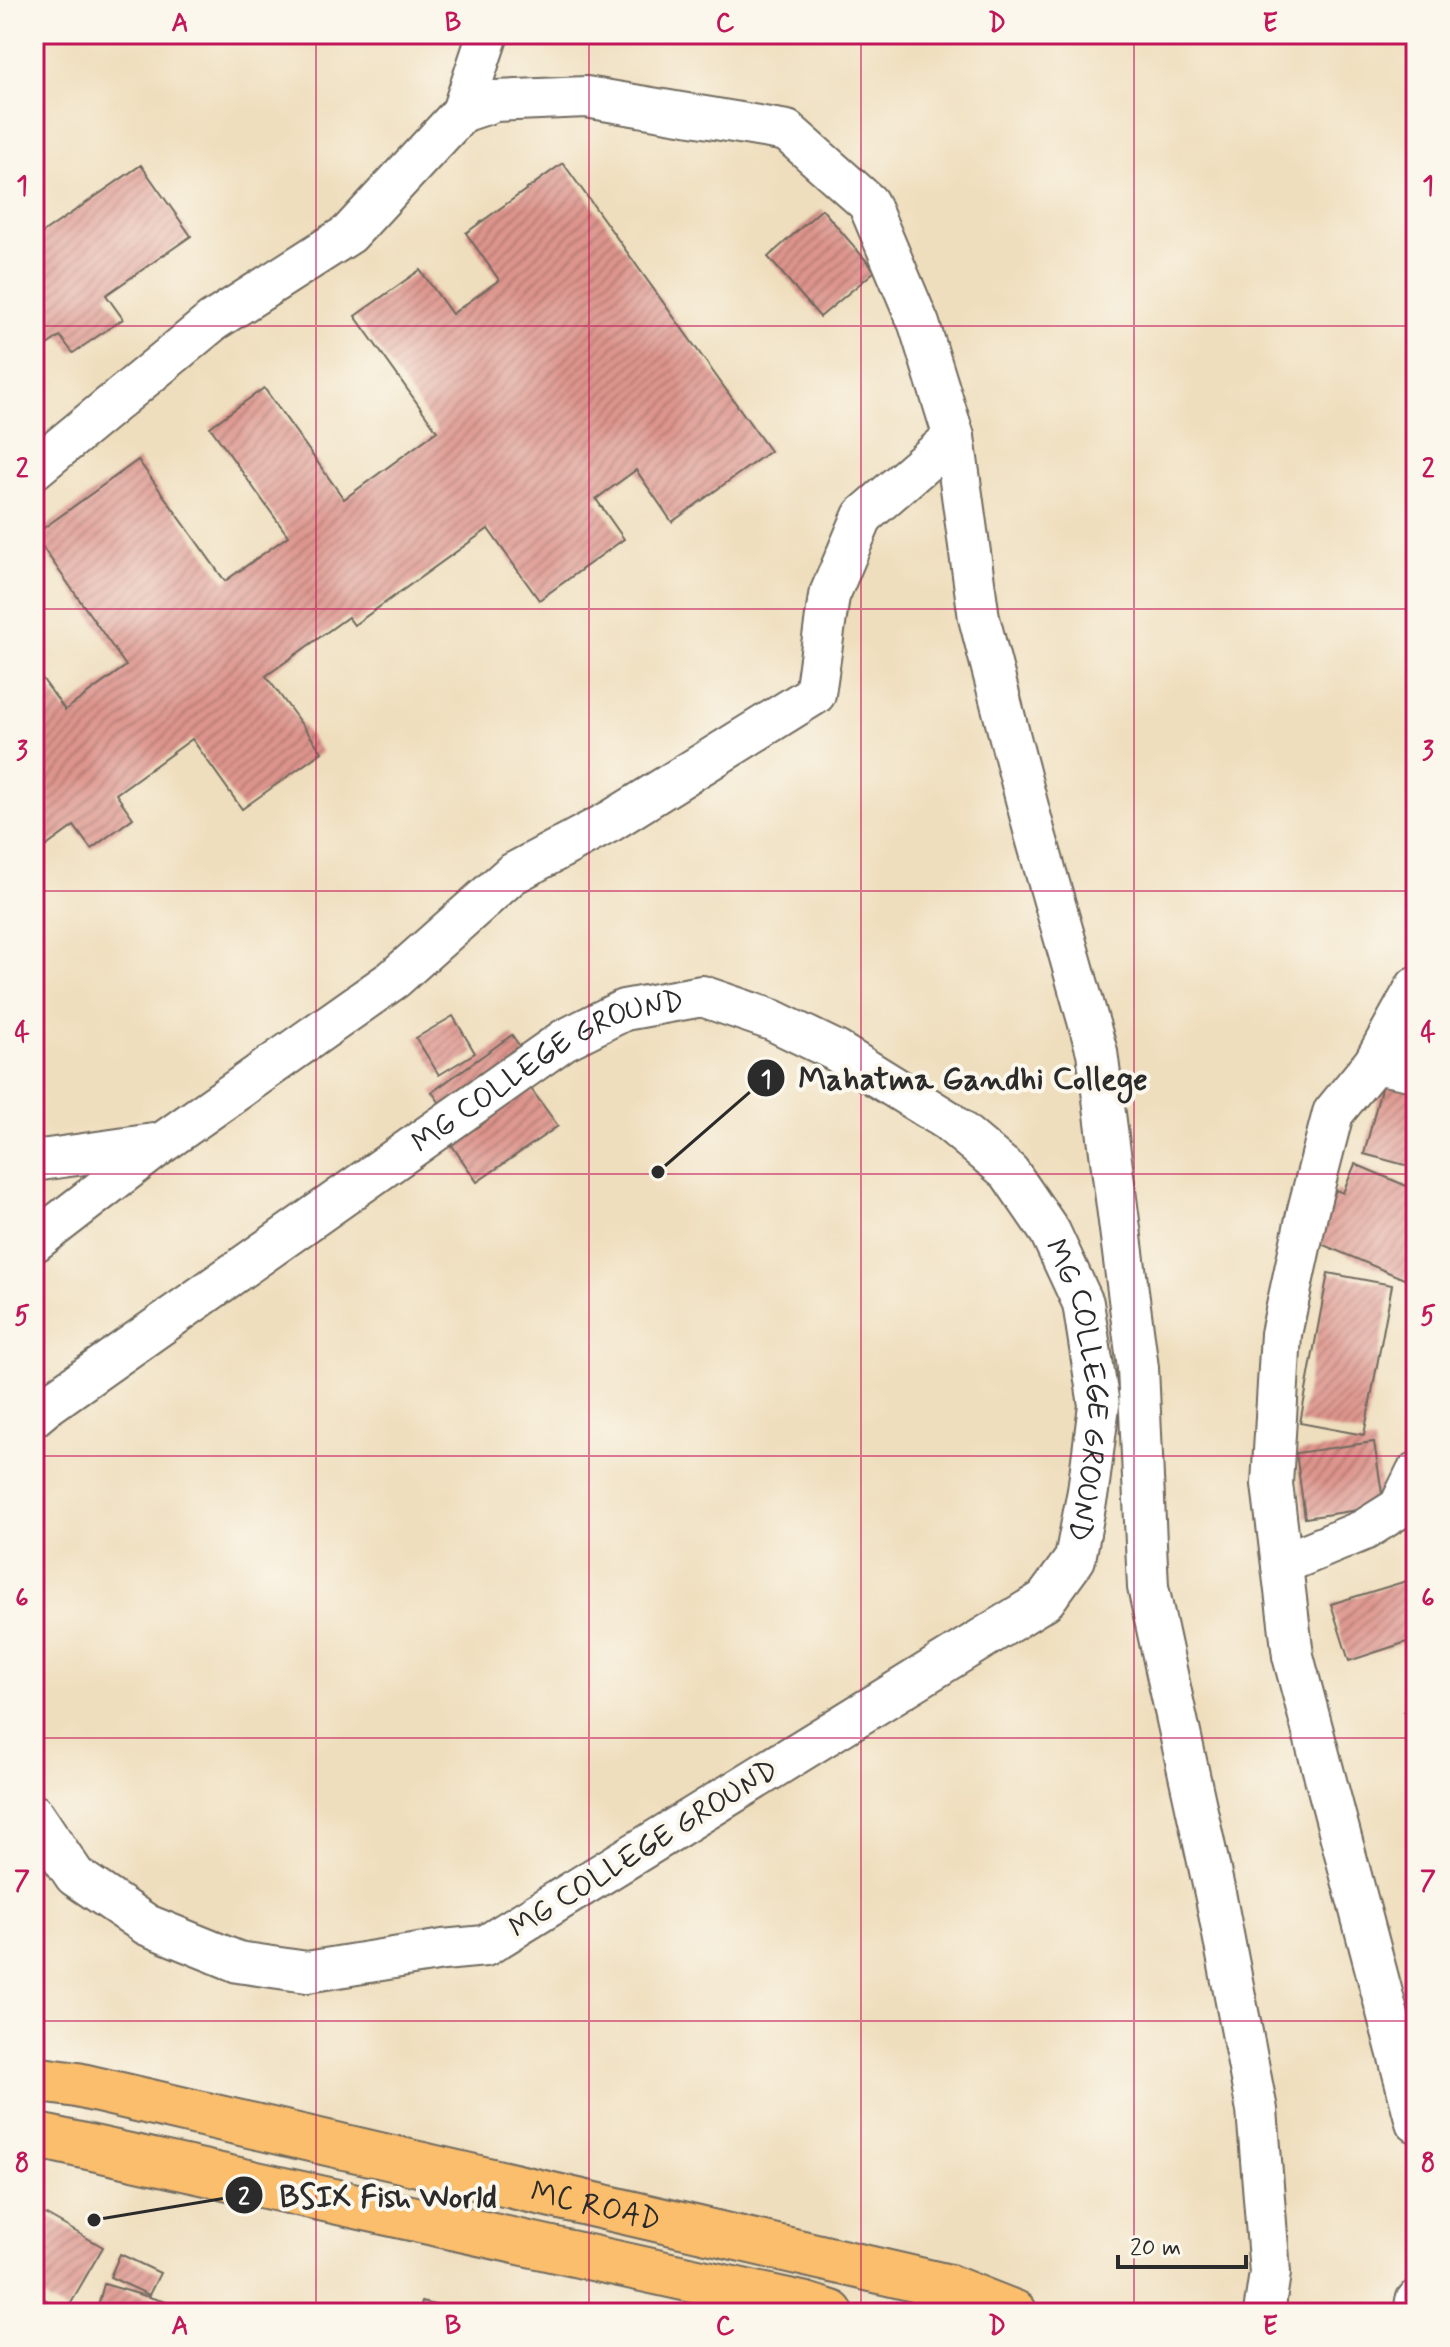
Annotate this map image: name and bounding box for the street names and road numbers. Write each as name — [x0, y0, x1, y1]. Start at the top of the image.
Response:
street label: MG COLLEGE GROUND — [404, 982, 687, 1163]
street label: MG COLLEGE GROUND — [1035, 1233, 1117, 1545]
street label: MG COLLEGE GROUND — [502, 1751, 786, 1948]
street label: MC ROAD — [527, 2173, 664, 2241]

